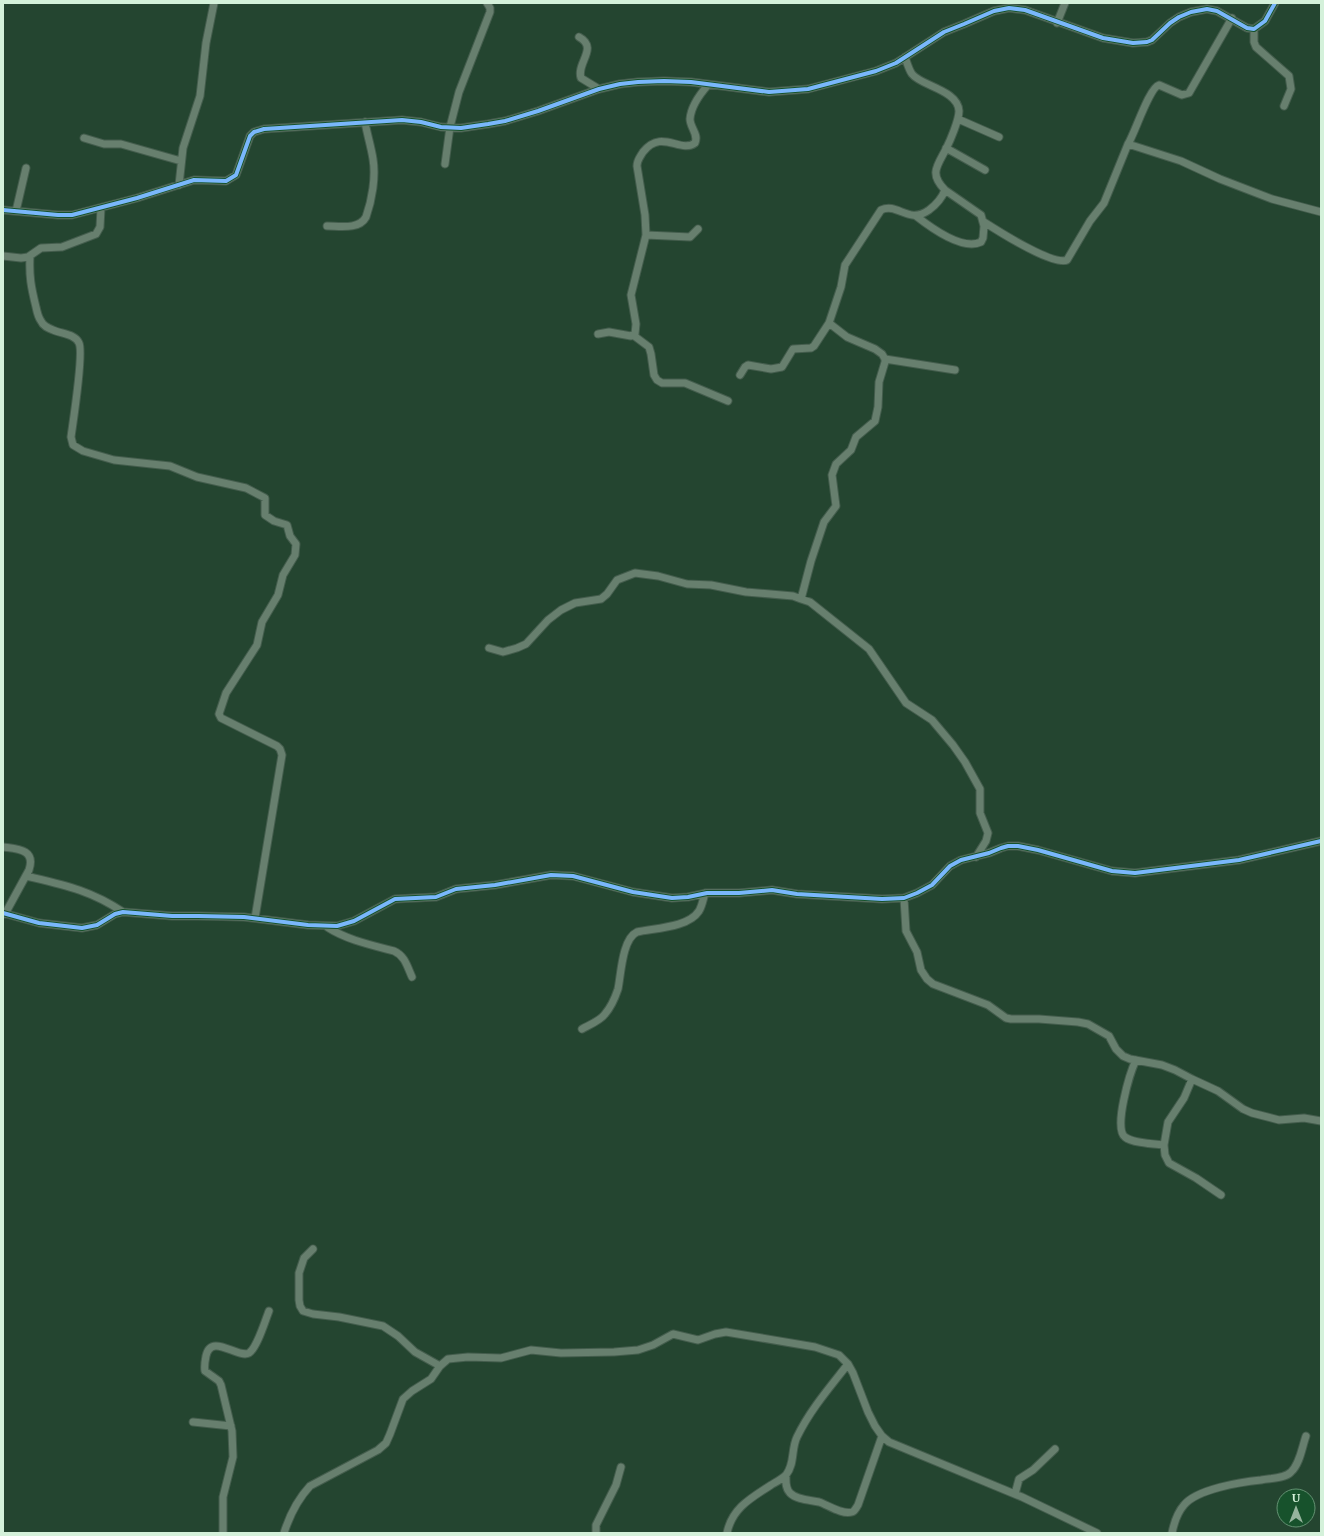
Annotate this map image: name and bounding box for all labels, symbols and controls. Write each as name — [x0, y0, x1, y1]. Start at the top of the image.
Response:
north arrow — [1276, 1488, 1316, 1528]
text: U — [1292, 1491, 1301, 1505]

